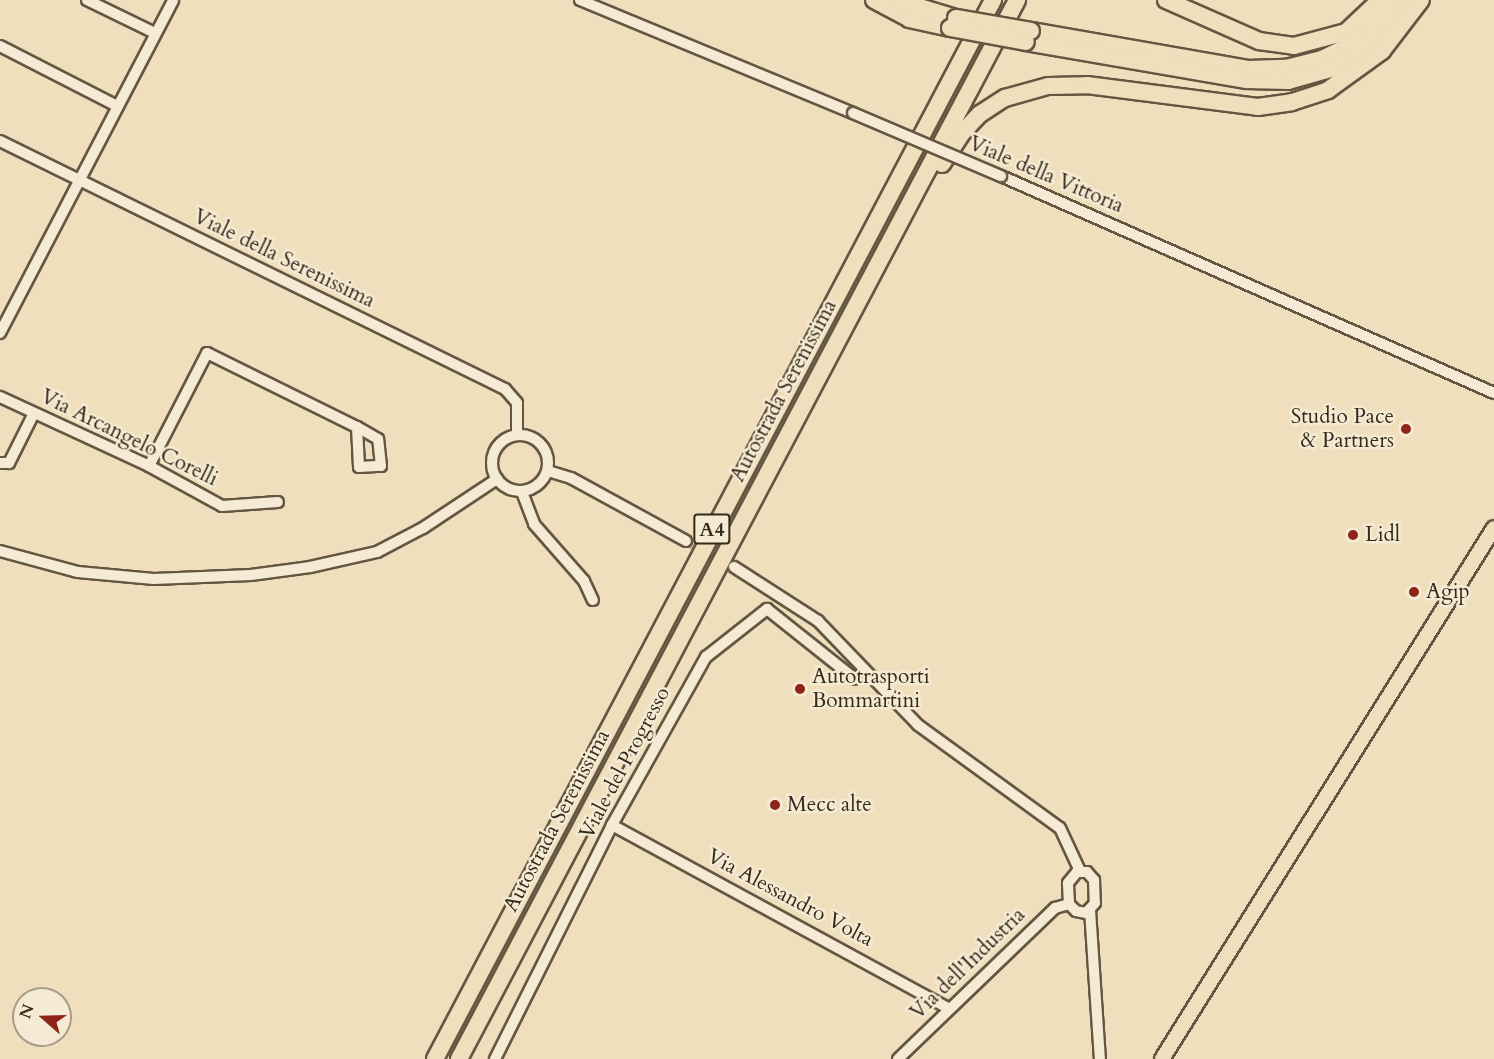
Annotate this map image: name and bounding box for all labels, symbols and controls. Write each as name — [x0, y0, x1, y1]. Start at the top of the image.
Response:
street label: Viale della Vittoria — [965, 131, 1127, 219]
street label: Viale della Serenissima — [189, 204, 379, 314]
street label: Autostrada Serenissima — [725, 296, 843, 486]
street label: Via Arcangelo Corelli — [36, 384, 222, 492]
place label: Studio Pace & Partners — [1291, 404, 1394, 454]
marker: Studio Pace & Partners — [1399, 422, 1413, 436]
road number: A4 — [692, 512, 732, 546]
place label: Lidl — [1365, 522, 1400, 548]
marker: Lidl — [1346, 528, 1360, 542]
place label: Agip — [1426, 579, 1470, 605]
marker: Agip — [1407, 585, 1421, 599]
place label: Autotrasporti Bommartini — [812, 664, 930, 714]
marker: Autotrasporti Bommartini — [793, 682, 807, 696]
street label: Viale del Progresso — [574, 683, 676, 843]
street label: Autostrada Serenissima — [498, 726, 616, 916]
place label: Mecc alte — [787, 792, 872, 818]
marker: Mecc alte — [768, 798, 782, 812]
street label: Via Alessandro Volta — [703, 844, 877, 952]
street label: Via dell'Industria — [905, 903, 1031, 1025]
north arrow — [12, 987, 72, 1047]
text: N — [14, 1001, 40, 1022]

